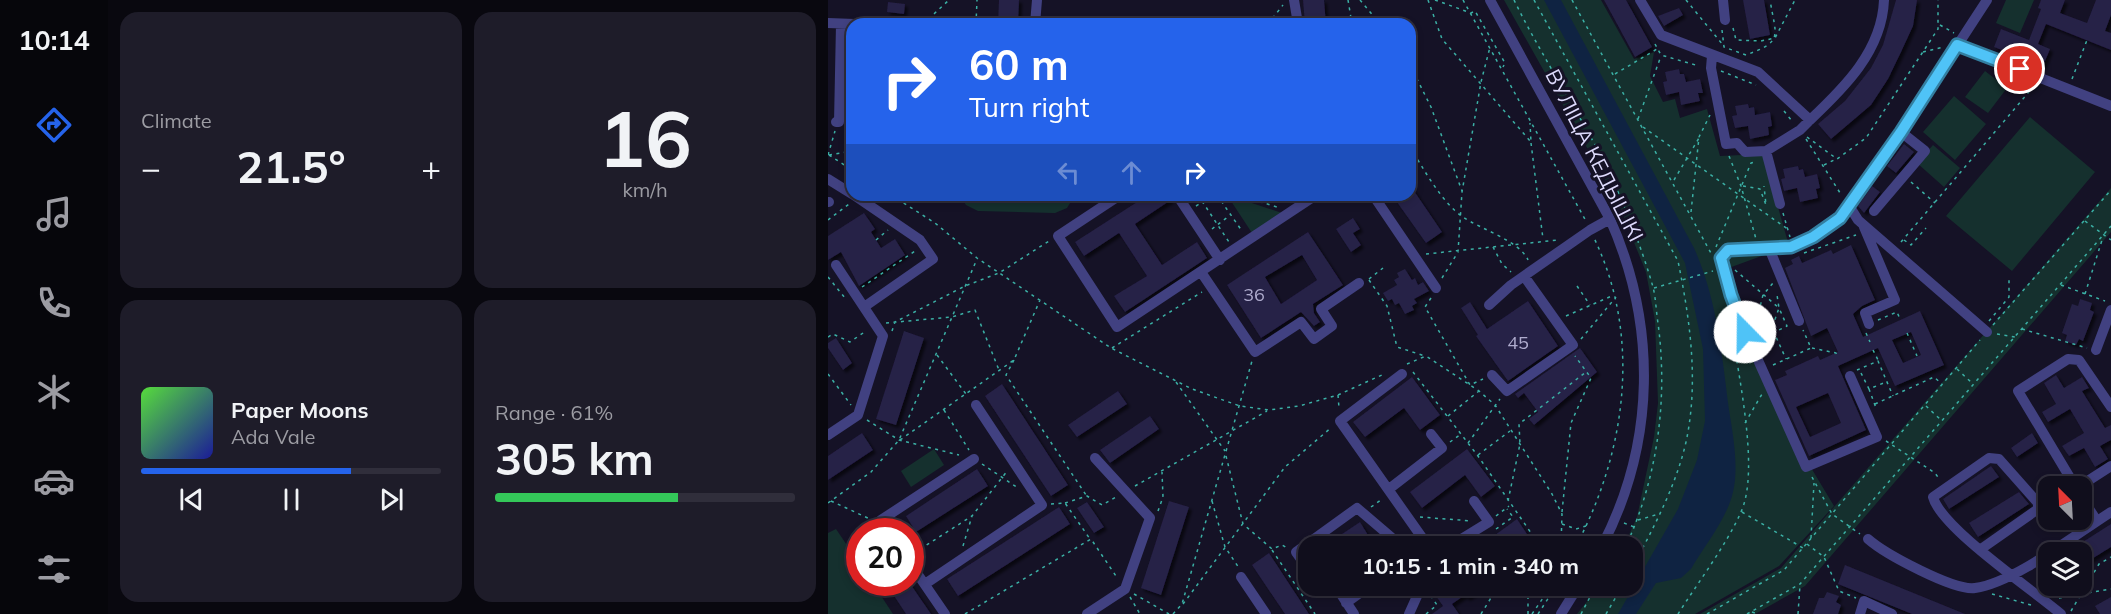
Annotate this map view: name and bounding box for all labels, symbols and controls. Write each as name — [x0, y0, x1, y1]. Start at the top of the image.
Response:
text: 10:14 — [18, 23, 90, 57]
text: 60 m — [969, 38, 1069, 91]
icon: right — [870, 42, 948, 120]
pin — [1994, 43, 2045, 94]
icon: arrive — [2003, 52, 2036, 85]
street label: ВУЛІЦА КЕДЫШКІ — [1540, 64, 1650, 246]
text: 16 — [598, 89, 692, 187]
text: Turn right — [969, 90, 1089, 124]
icon: directions — [33, 104, 75, 146]
text: Climate — [141, 108, 212, 133]
text: 21.5° — [236, 138, 346, 194]
text: − — [141, 147, 161, 188]
text: + — [421, 147, 441, 188]
icon: left — [1052, 156, 1085, 189]
icon: ahead — [1115, 156, 1148, 189]
icon: right — [1178, 156, 1211, 189]
text: km/h — [622, 177, 668, 202]
icon: music — [33, 193, 75, 235]
icon: phone — [33, 282, 75, 324]
house number: 36 — [1243, 283, 1265, 306]
position arrow — [1713, 300, 1777, 364]
house number: 45 — [1507, 331, 1529, 354]
icon: climate — [33, 371, 75, 413]
text: Paper Moons — [231, 396, 369, 424]
text: Range · 61% — [495, 400, 613, 425]
text: Ada Vale — [231, 424, 315, 449]
text: 305 km — [495, 430, 654, 486]
icon: car — [33, 460, 75, 502]
north arrow — [2038, 476, 2092, 530]
map controls — [2038, 476, 2092, 596]
icon: previous — [175, 483, 208, 516]
icon: pause — [275, 483, 308, 516]
icon: next — [375, 483, 408, 516]
speed limit sign: 20 — [846, 518, 924, 596]
button: layers — [2038, 542, 2092, 596]
icon: filters — [33, 548, 75, 590]
text: 10:15 · 1 min · 340 m — [1362, 552, 1579, 580]

